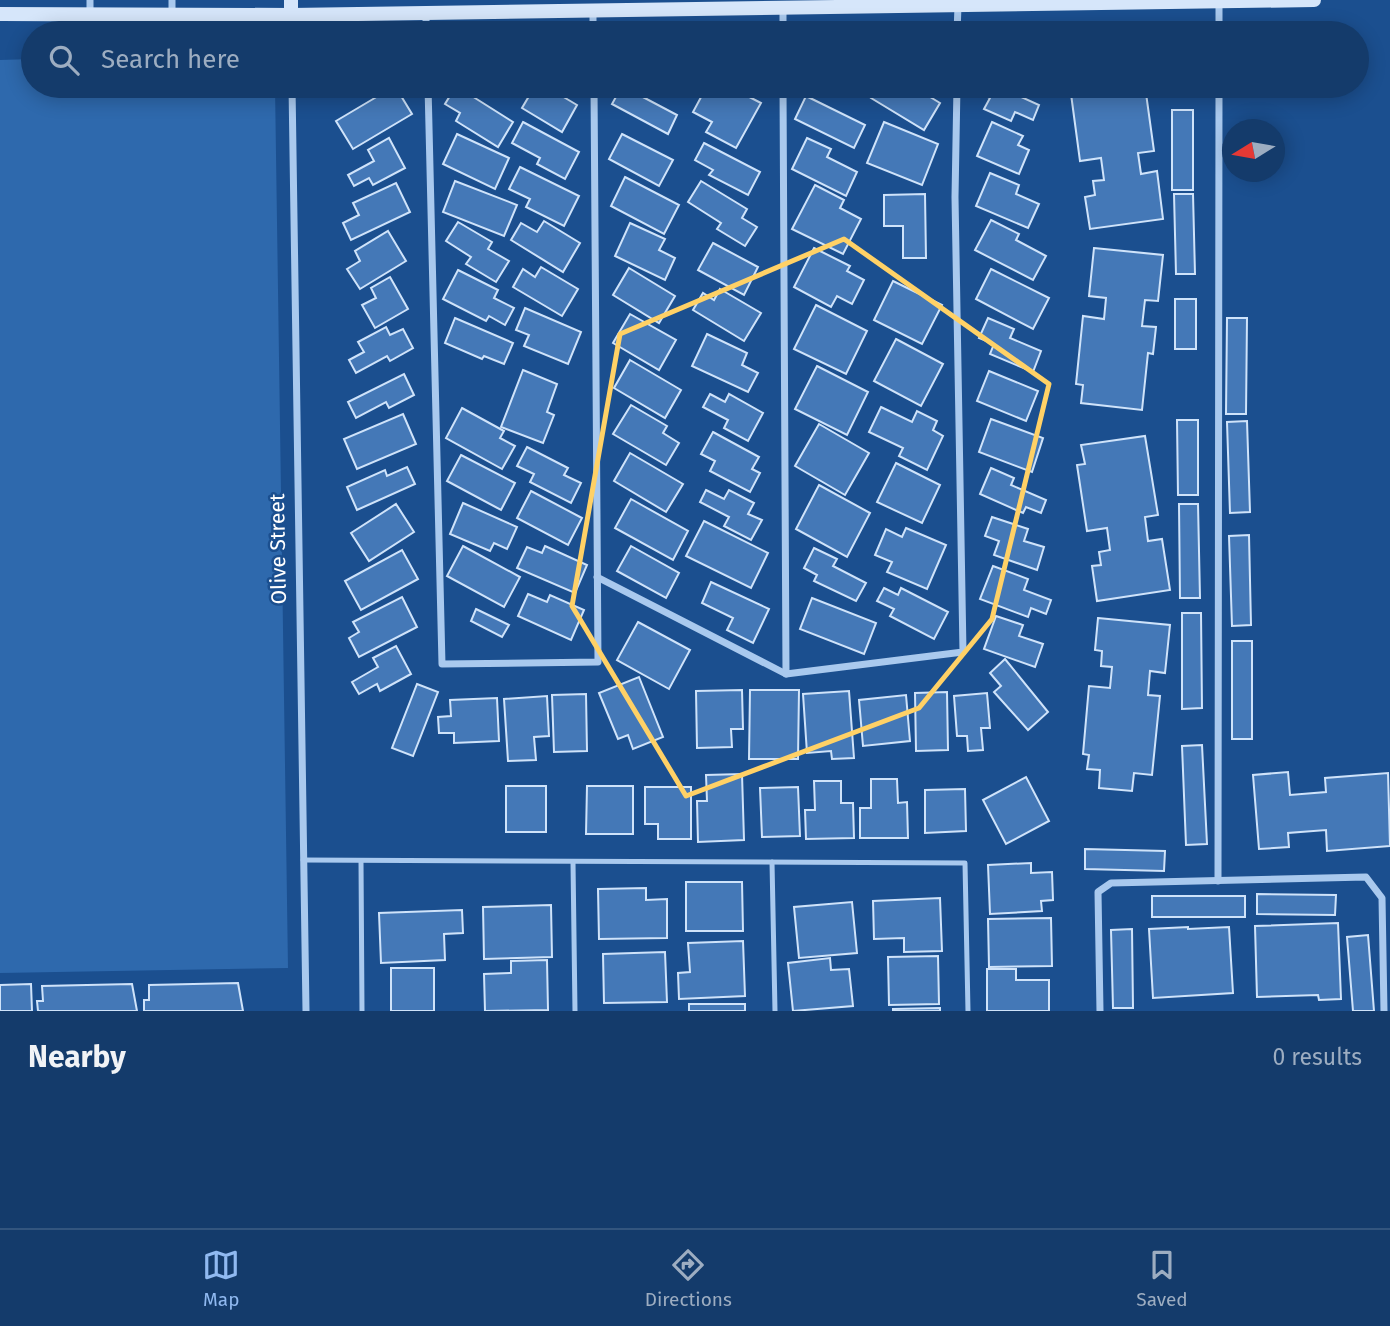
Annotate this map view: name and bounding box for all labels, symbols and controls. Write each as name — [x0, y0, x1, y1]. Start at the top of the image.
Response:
search box — [21, 21, 1369, 98]
icon: search — [45, 41, 83, 79]
text: Search here — [101, 44, 240, 75]
north arrow — [1222, 119, 1285, 182]
street label: Olive Street — [264, 493, 292, 605]
text: Nearby — [28, 1039, 126, 1075]
text: 0 results — [1272, 1043, 1362, 1071]
tab: Map — [202, 1246, 240, 1311]
tab: Directions — [645, 1246, 732, 1311]
tab: Saved — [1136, 1246, 1188, 1311]

